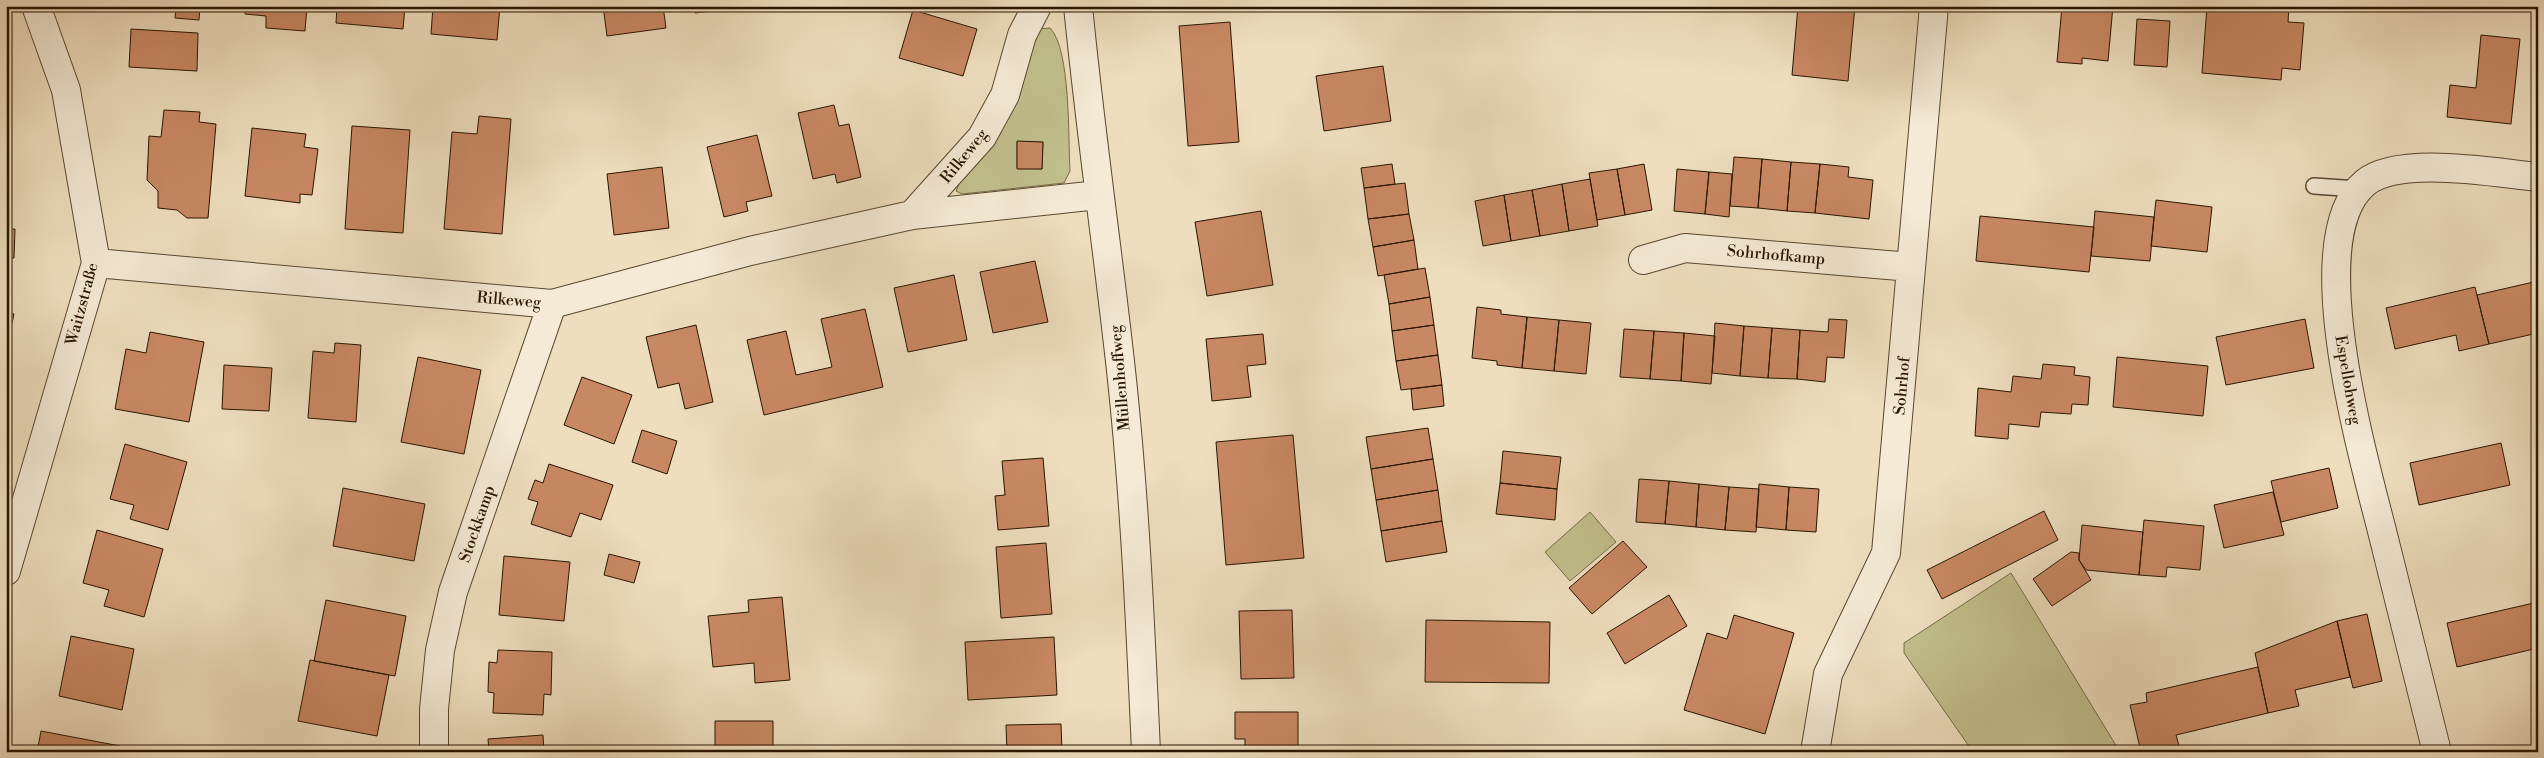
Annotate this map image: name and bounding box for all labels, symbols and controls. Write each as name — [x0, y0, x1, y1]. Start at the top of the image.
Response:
street label: Rilkeweg — [936, 124, 993, 187]
street label: Sohrhofkamp — [1726, 241, 1826, 269]
street label: Waitzstraße — [61, 260, 103, 349]
street label: Rilkeweg — [476, 287, 543, 313]
street label: Müllenhoffweg — [1105, 324, 1135, 432]
street label: Espellohweg — [2330, 334, 2366, 427]
street label: Sohrhof — [1889, 355, 1915, 416]
street label: Stockkamp — [454, 483, 500, 565]

